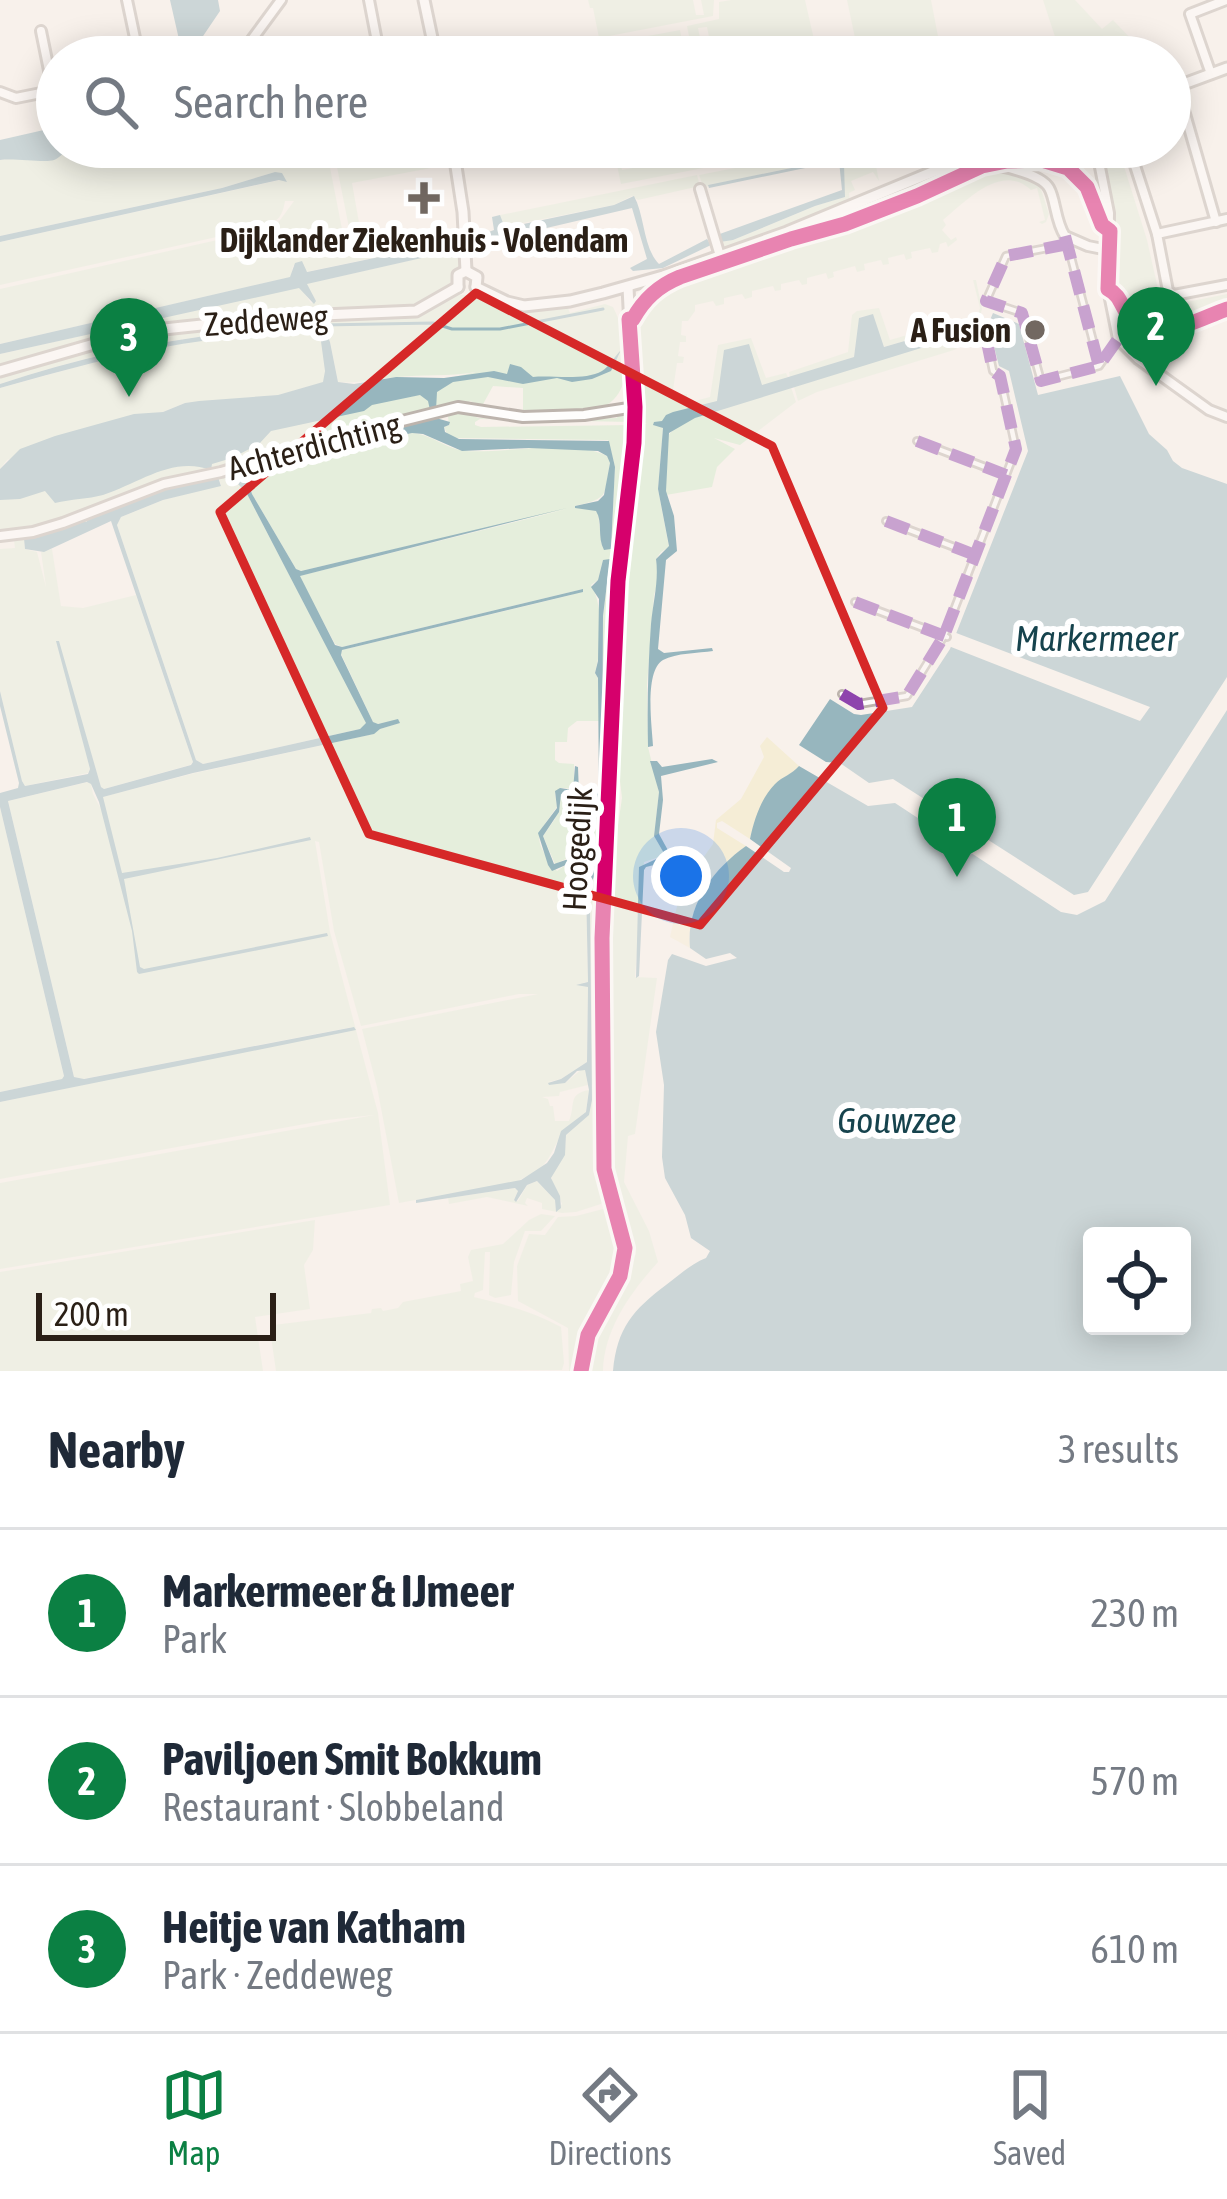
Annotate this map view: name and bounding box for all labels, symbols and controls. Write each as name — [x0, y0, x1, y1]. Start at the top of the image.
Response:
search box — [36, 36, 1191, 168]
icon: search — [78, 69, 144, 135]
text: Search here — [174, 76, 368, 128]
marker: Dijklander Ziekenhuis - Volendam — [408, 182, 440, 214]
place label: Dijklander Ziekenhuis - Volendam — [220, 221, 628, 259]
pin: 2 — [1117, 287, 1195, 386]
street label: Zeddeweg — [203, 297, 330, 343]
pin: 3 — [90, 298, 168, 397]
place label: A Fusion — [910, 311, 1011, 349]
marker: A Fusion — [1022, 317, 1048, 343]
street label: Achterdichting — [224, 405, 405, 487]
water label: Markermeer — [1015, 617, 1178, 659]
pin: 1 — [918, 778, 996, 877]
street label: Hoogedijk — [555, 786, 599, 912]
your location — [651, 846, 711, 906]
water label: Gouwzee — [837, 1099, 957, 1141]
map controls — [1083, 1227, 1191, 1335]
button: locate — [1083, 1227, 1191, 1335]
scale bar — [36, 1287, 276, 1340]
text: 200 m — [54, 1295, 129, 1333]
text: Nearby — [48, 1420, 185, 1479]
text: 3 results — [1058, 1427, 1179, 1471]
text: Markermeer & IJmeer — [162, 1565, 513, 1617]
text: 1 — [78, 1591, 96, 1635]
text: 230 m — [1091, 1591, 1179, 1635]
text: Park — [162, 1617, 227, 1661]
text: Paviljoen Smit Bokkum — [162, 1733, 542, 1785]
text: 2 — [78, 1759, 96, 1803]
text: 570 m — [1091, 1759, 1179, 1803]
text: Restaurant · Slobbeland — [162, 1785, 504, 1829]
text: Heitje van Katham — [162, 1901, 466, 1953]
text: 3 — [78, 1927, 96, 1971]
text: 610 m — [1091, 1927, 1179, 1971]
text: Park · Zeddeweg — [162, 1953, 393, 1997]
tab: Map — [161, 2062, 227, 2172]
tab: Directions — [548, 2062, 672, 2172]
tab: Saved — [993, 2062, 1066, 2172]

